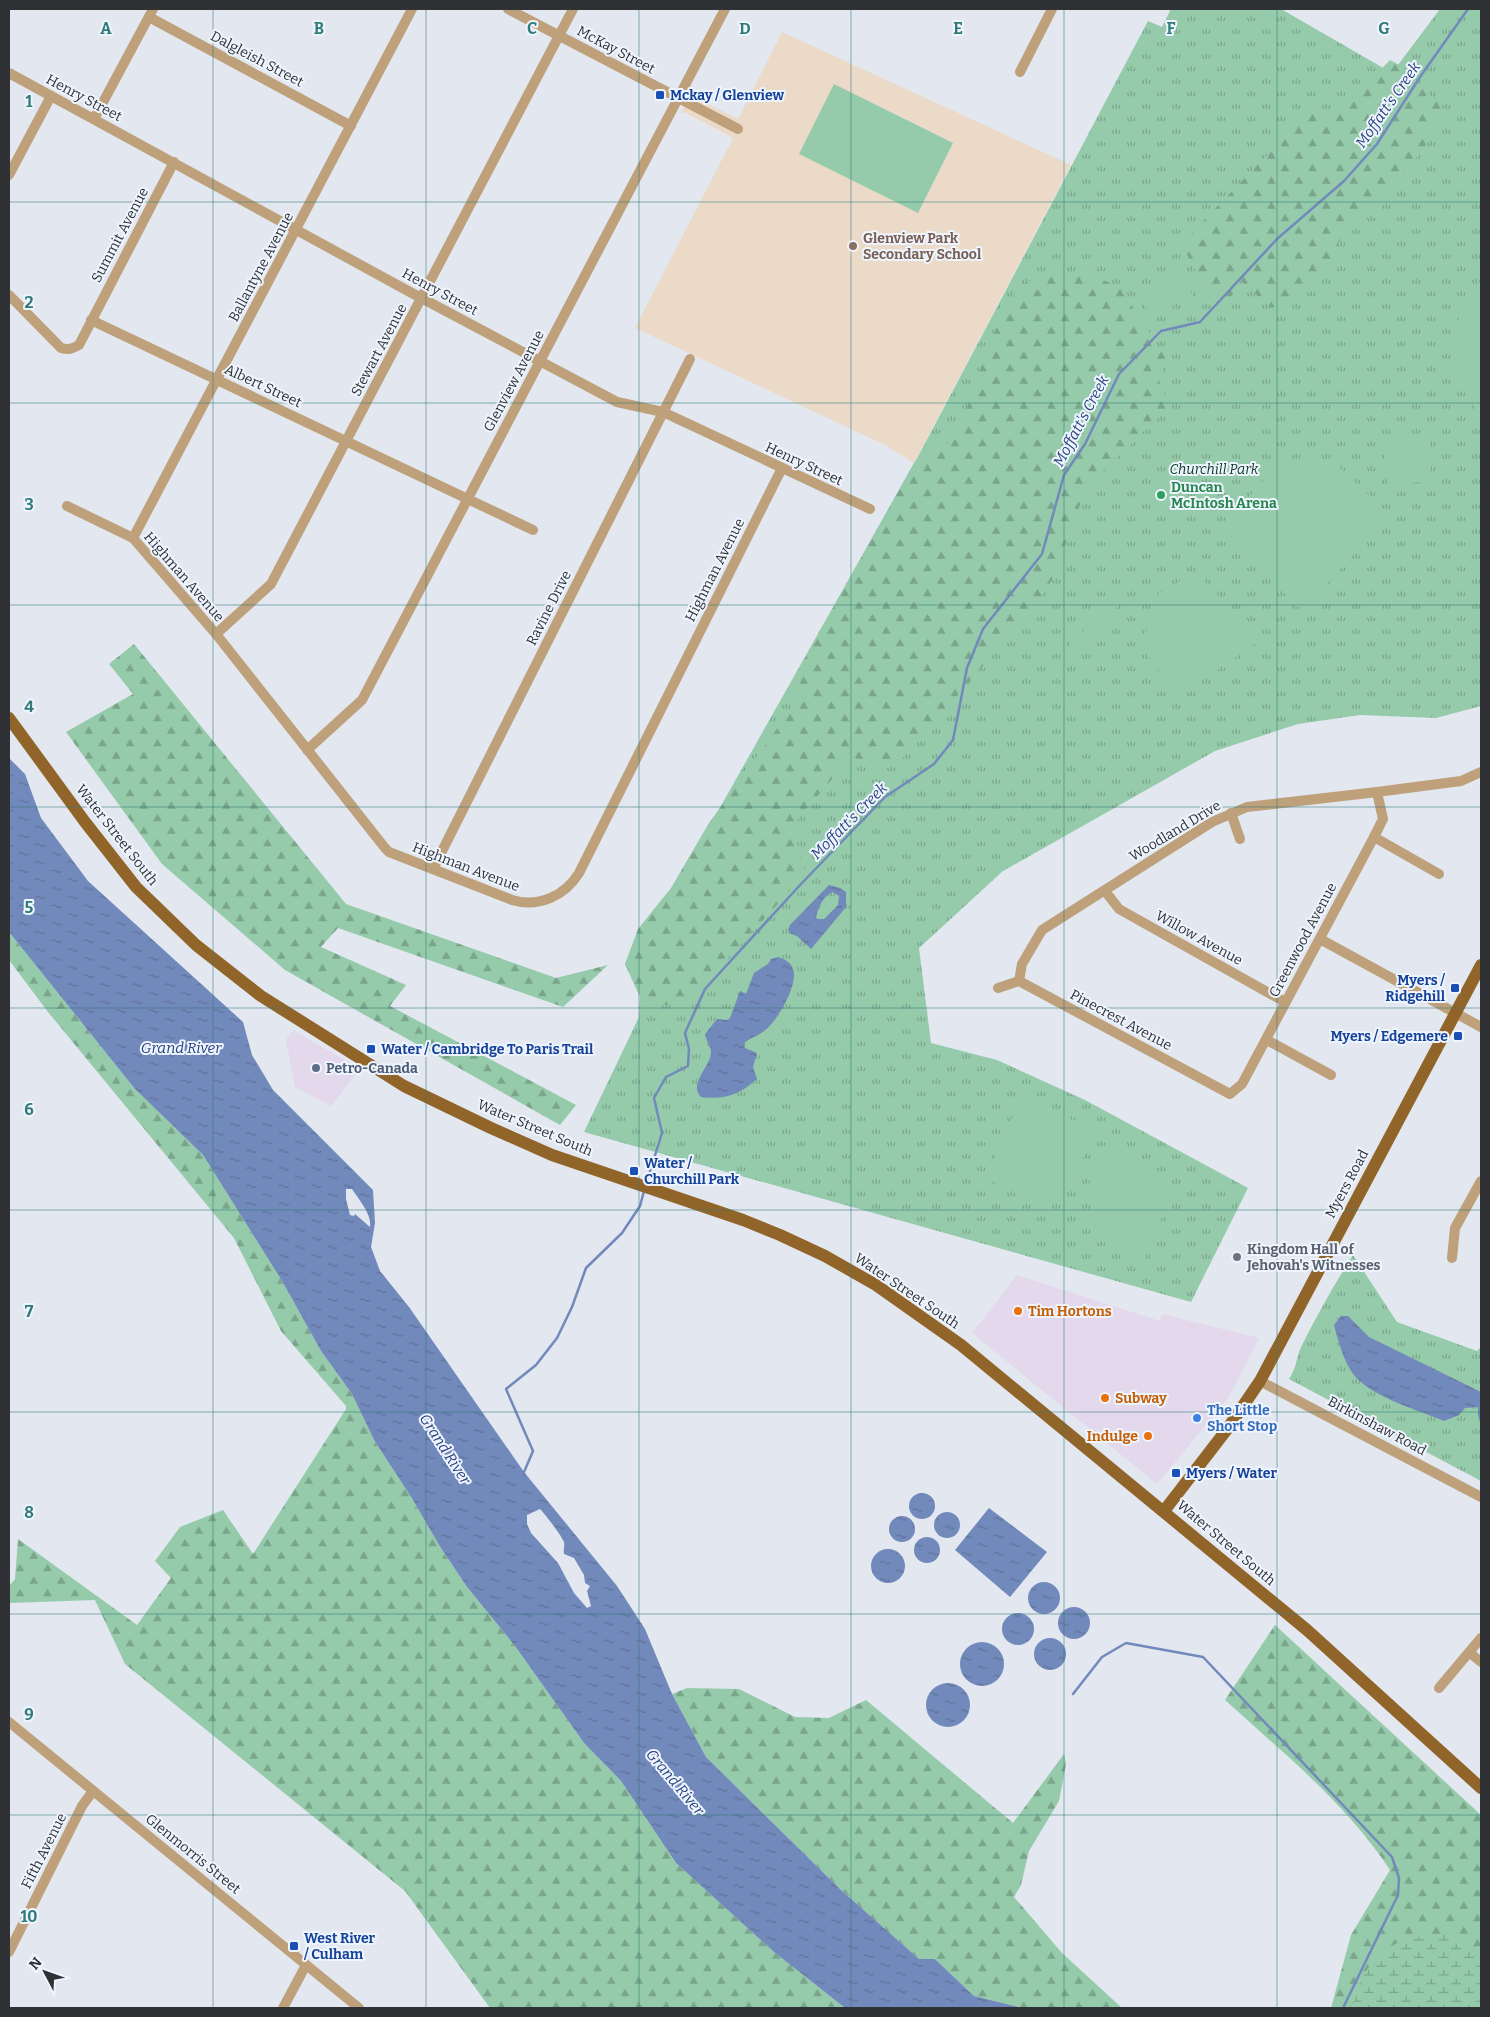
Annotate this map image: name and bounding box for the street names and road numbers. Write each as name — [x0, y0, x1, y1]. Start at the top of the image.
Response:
street label: McKay Street — [574, 22, 658, 78]
street label: Dalgleish Street — [208, 27, 306, 91]
street label: Henry Street — [43, 71, 125, 125]
street label: Summit Avenue — [88, 185, 152, 285]
street label: Ballantyne Avenue — [225, 209, 297, 325]
street label: Henry Street — [399, 265, 481, 319]
street label: Stewart Avenue — [347, 301, 411, 399]
street label: Glenview Avenue — [480, 327, 548, 435]
street label: Albert Street — [222, 361, 304, 411]
street label: Henry Street — [763, 439, 845, 489]
street label: Highman Avenue — [682, 516, 748, 624]
street label: Highman Avenue — [140, 529, 228, 625]
street label: Ravine Drive — [523, 568, 575, 648]
street label: Water Street South — [72, 781, 162, 889]
street label: Woodland Drive — [1126, 797, 1224, 865]
street label: Highman Avenue — [410, 839, 522, 895]
street label: Greenwood Avenue — [1266, 880, 1340, 1000]
street label: Willow Avenue — [1152, 907, 1246, 969]
street label: Pinecrest Avenue — [1067, 986, 1175, 1054]
street label: Water Street South — [475, 1096, 595, 1160]
street label: Myers Road — [1322, 1147, 1372, 1221]
street label: Water Street South — [851, 1249, 963, 1333]
street label: Birkinshaw Road — [1325, 1393, 1429, 1459]
street label: Water Street South — [1173, 1497, 1279, 1589]
street label: Fifth Avenue — [18, 1810, 70, 1892]
street label: Glenmorris Street — [142, 1810, 244, 1898]

